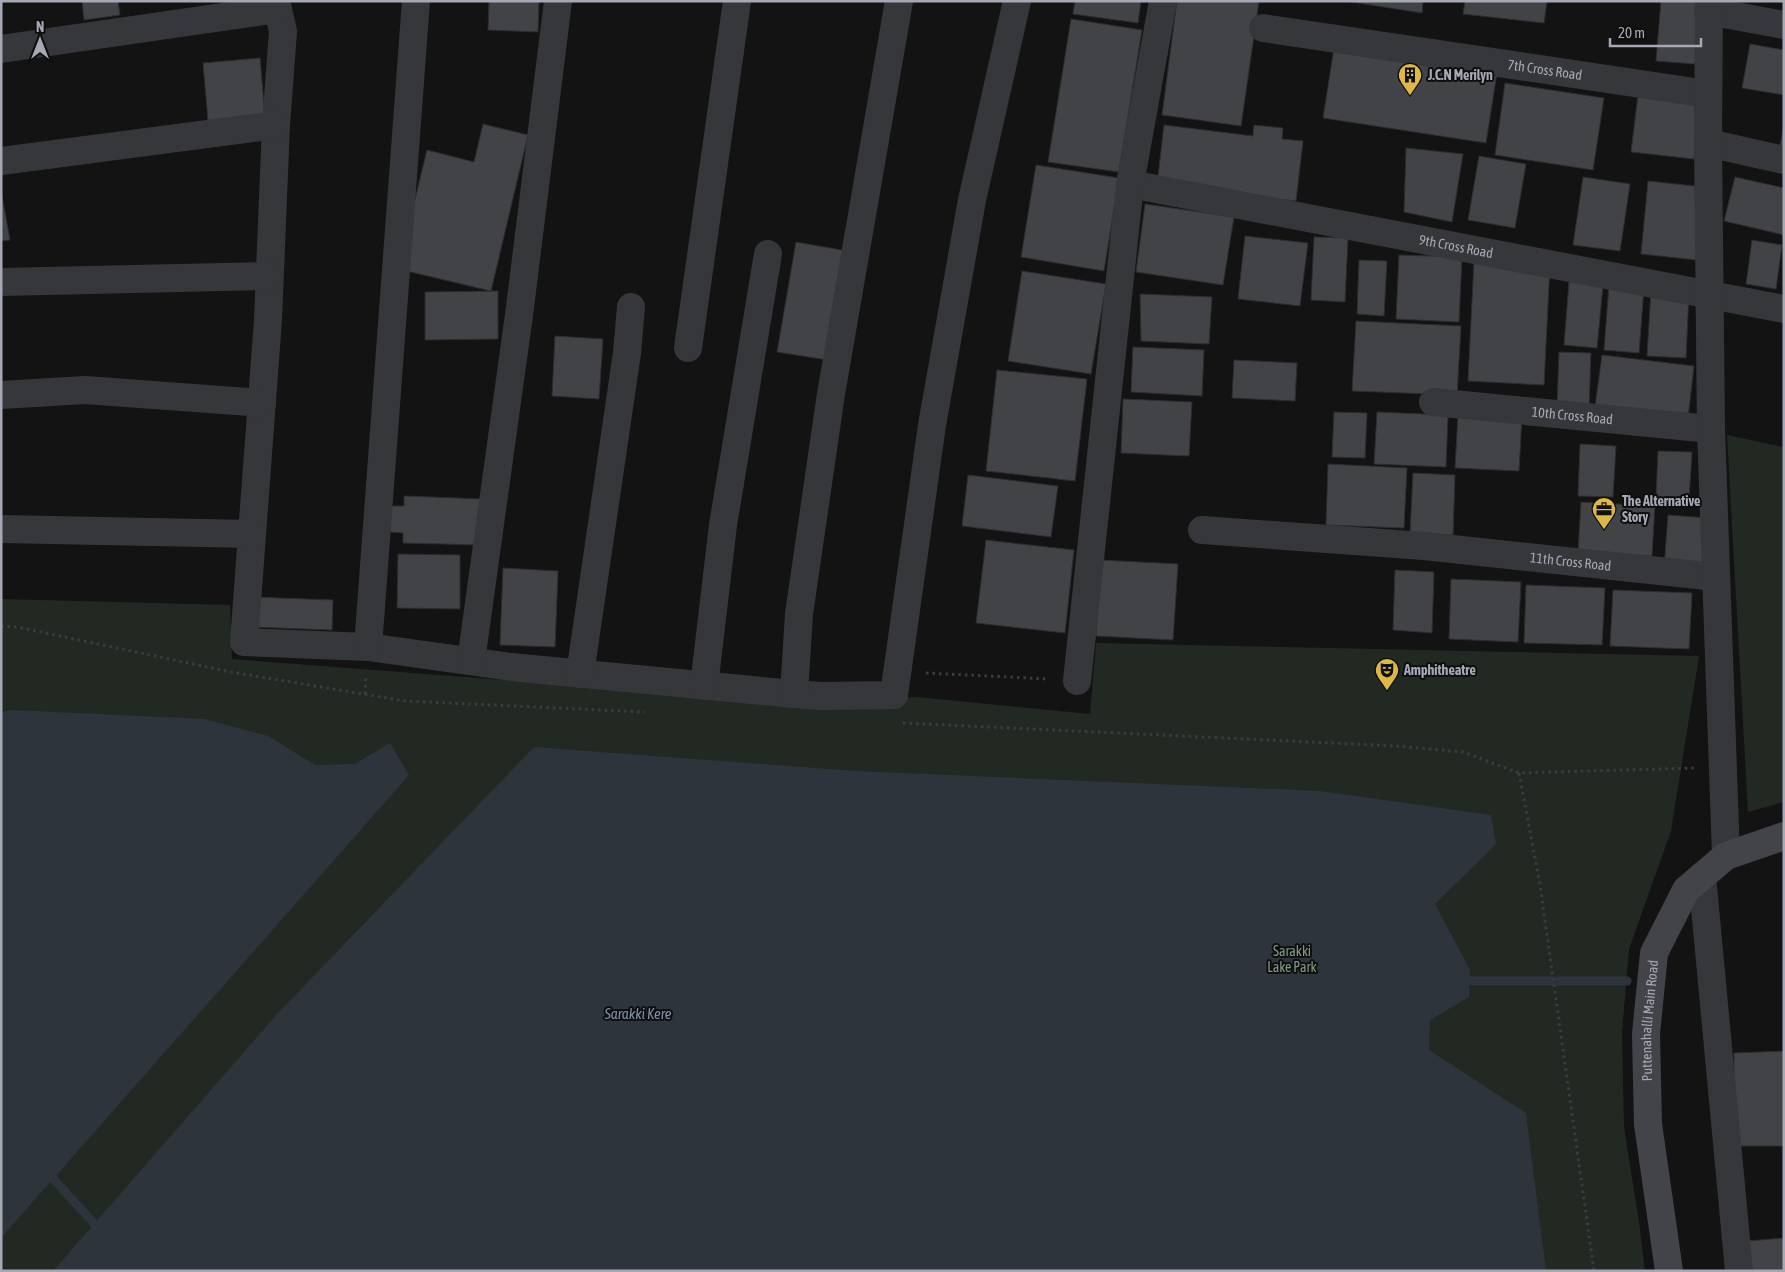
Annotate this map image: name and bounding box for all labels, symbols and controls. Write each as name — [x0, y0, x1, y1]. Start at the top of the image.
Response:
north arrow — [15, 15, 65, 65]
scale bar — [1610, 15, 1701, 47]
text: N — [36, 19, 44, 35]
text: 20 m — [1618, 24, 1645, 41]
street label: 7th Cross Road — [1507, 56, 1583, 83]
building icon: J.C.N Merilyn — [1397, 62, 1423, 96]
place label: J.C.N Merilyn — [1427, 67, 1493, 83]
street label: 9th Cross Road — [1418, 231, 1494, 261]
street label: 10th Cross Road — [1531, 404, 1614, 427]
place label: The Alternative Story — [1622, 493, 1700, 525]
office icon: The Alternative Story — [1591, 496, 1617, 530]
street label: 11th Cross Road — [1529, 549, 1612, 574]
theatre icon: Amphitheatre — [1374, 657, 1400, 691]
place label: Amphitheatre — [1403, 662, 1476, 678]
park label: Sarakki Lake Park — [1267, 943, 1317, 975]
street label: Puttenahalli Main Road — [1638, 959, 1661, 1082]
water label: Sarakki Kere — [603, 1005, 672, 1022]

